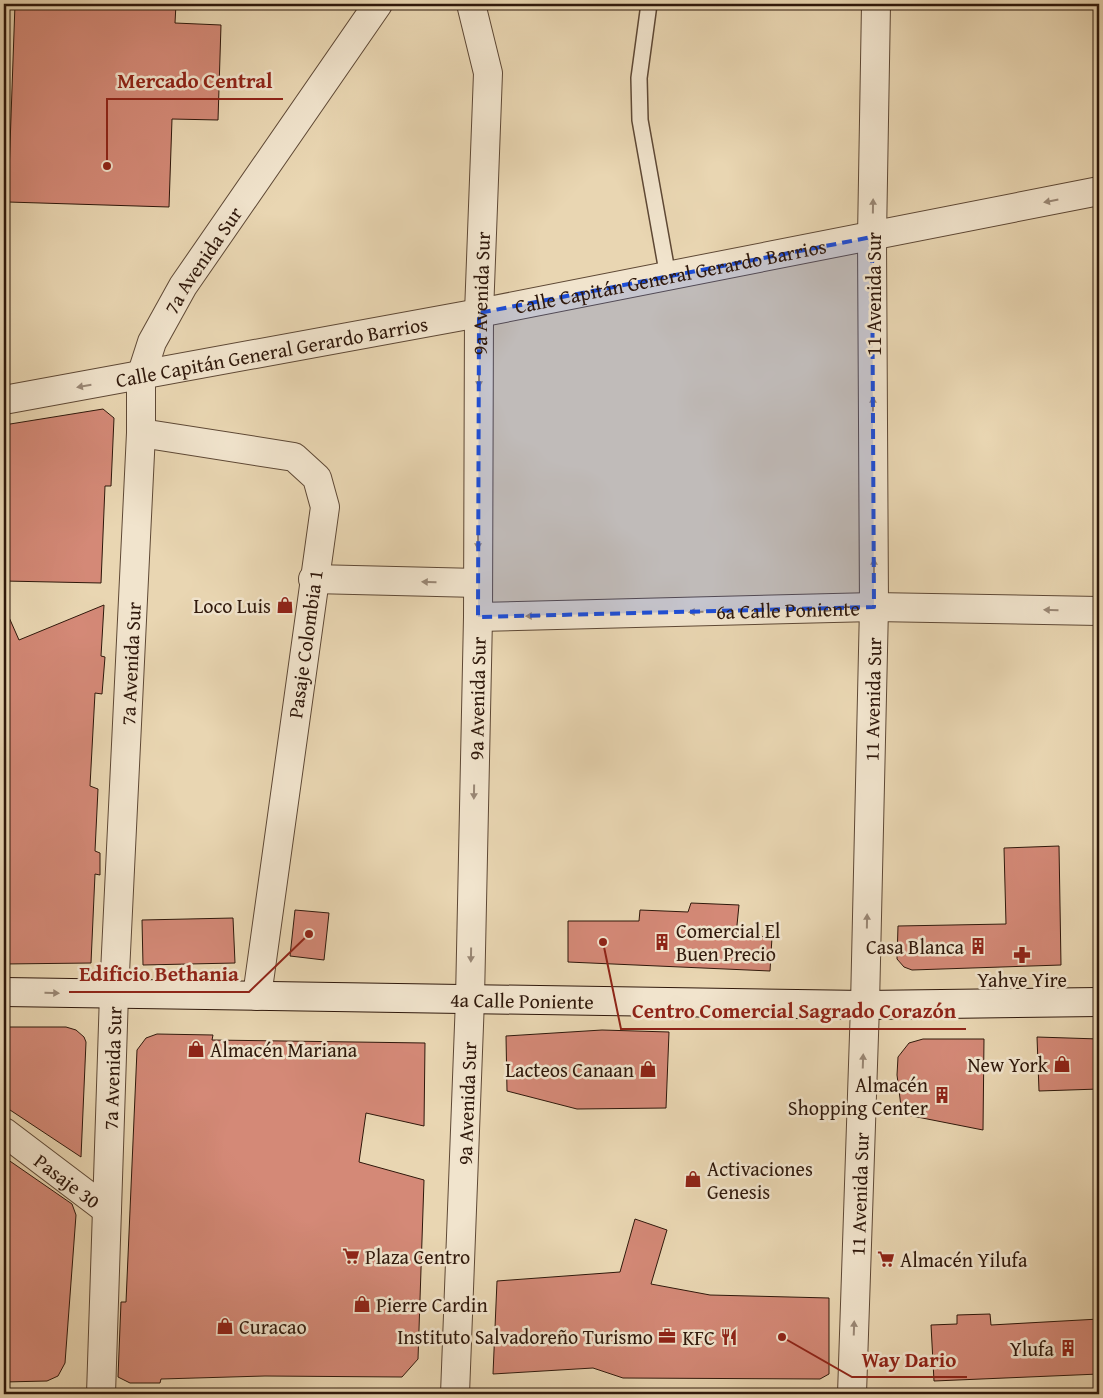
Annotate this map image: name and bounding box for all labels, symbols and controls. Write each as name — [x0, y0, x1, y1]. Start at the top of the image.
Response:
callout: Mercado Central — [107, 63, 283, 99]
text: Mercado Central — [117, 65, 273, 96]
one-way arrow — [1043, 197, 1059, 205]
one-way arrow — [869, 198, 877, 214]
street label: 7a Avenida Sur — [156, 200, 249, 319]
street label: 9a Avenida Sur — [464, 231, 497, 355]
street label: Calle Capitán General Gerardo Barrios — [512, 231, 829, 320]
street label: 11 Avenida Sur — [859, 232, 888, 356]
street label: Calle Capitán General Gerardo Barrios — [113, 308, 430, 394]
one-way arrow — [475, 372, 483, 388]
one-way arrow — [76, 383, 92, 391]
one-way arrow — [869, 396, 877, 412]
one-way arrow — [474, 534, 482, 550]
one-way arrow — [870, 558, 878, 574]
street label: Pasaje Colombia 1 — [280, 568, 330, 720]
one-way arrow — [421, 578, 437, 586]
place label: Loco Luis — [193, 591, 271, 620]
street label: 6a Calle Poniente — [716, 593, 860, 625]
shop icon: Loco Luis — [275, 595, 295, 615]
street label: 7a Avenida Sur — [112, 601, 147, 726]
one-way arrow — [1042, 606, 1058, 614]
one-way arrow — [687, 608, 703, 616]
one-way arrow — [525, 612, 541, 620]
street label: 9a Avenida Sur — [461, 636, 492, 761]
street label: 11 Avenida Sur — [856, 637, 888, 762]
one-way arrow — [470, 784, 478, 800]
one-way arrow — [863, 913, 871, 929]
place label: Comercial El Buen Precio — [676, 916, 781, 968]
building icon: Comercial El Buen Precio — [652, 932, 672, 952]
place label: Casa Blanca — [866, 932, 965, 961]
building icon: Casa Blanca — [968, 936, 988, 956]
pharmacy icon: Yahve Yire — [1012, 945, 1032, 965]
one-way arrow — [467, 947, 475, 963]
callout: Edificio Bethania — [69, 956, 249, 992]
text: Edificio Bethania — [79, 958, 239, 989]
place label: Yahve Yire — [977, 965, 1067, 994]
street label: 4a Calle Poniente — [450, 984, 594, 1015]
one-way arrow — [45, 989, 61, 997]
callout: Centro Comercial Sagrado Corazón — [621, 993, 966, 1029]
text: Centro Comercial Sagrado Corazón — [632, 995, 957, 1026]
street label: 7a Avenida Sur — [95, 1006, 128, 1131]
place label: Almacén Mariana — [210, 1035, 358, 1064]
shop icon: Almacén Mariana — [186, 1039, 206, 1059]
street label: 9a Avenida Sur — [449, 1041, 483, 1166]
place label: New York — [968, 1050, 1049, 1079]
one-way arrow — [860, 1052, 868, 1068]
shop icon: New York — [1052, 1054, 1072, 1074]
place label: Lacteos Canaan — [505, 1055, 634, 1084]
shop icon: Lacteos Canaan — [638, 1059, 658, 1079]
place label: Almacén Shopping Center — [788, 1070, 928, 1122]
building icon: Almacén Shopping Center — [932, 1085, 952, 1105]
street label: 11 Avenida Sur — [842, 1132, 875, 1257]
street label: Pasaje 30 — [29, 1146, 107, 1215]
place label: Activaciones Genesis — [707, 1154, 813, 1206]
shop icon: Activaciones Genesis — [683, 1169, 703, 1189]
place label: Plaza Centro — [365, 1242, 470, 1271]
place label: Almacén Yilufa — [900, 1245, 1028, 1274]
supermarket icon: Plaza Centro — [341, 1246, 361, 1266]
supermarket icon: Almacén Yilufa — [876, 1249, 896, 1269]
place label: Pierre Cardin — [376, 1290, 488, 1319]
shop icon: Pierre Cardin — [352, 1294, 372, 1314]
place label: Curacao — [239, 1312, 307, 1341]
shop icon: Curacao — [215, 1316, 235, 1336]
one-way arrow — [851, 1320, 859, 1336]
place label: Instituto Salvadoreño Turismo — [397, 1322, 653, 1351]
place label: KFC — [683, 1323, 715, 1352]
office icon: Instituto Salvadoreño Turismo — [657, 1326, 677, 1346]
restaurant icon: KFC — [719, 1327, 739, 1347]
place label: Ylufa — [1010, 1334, 1055, 1363]
building icon: Ylufa — [1058, 1338, 1078, 1358]
callout: Way Dario — [852, 1341, 967, 1377]
text: Way Dario — [862, 1344, 956, 1375]

